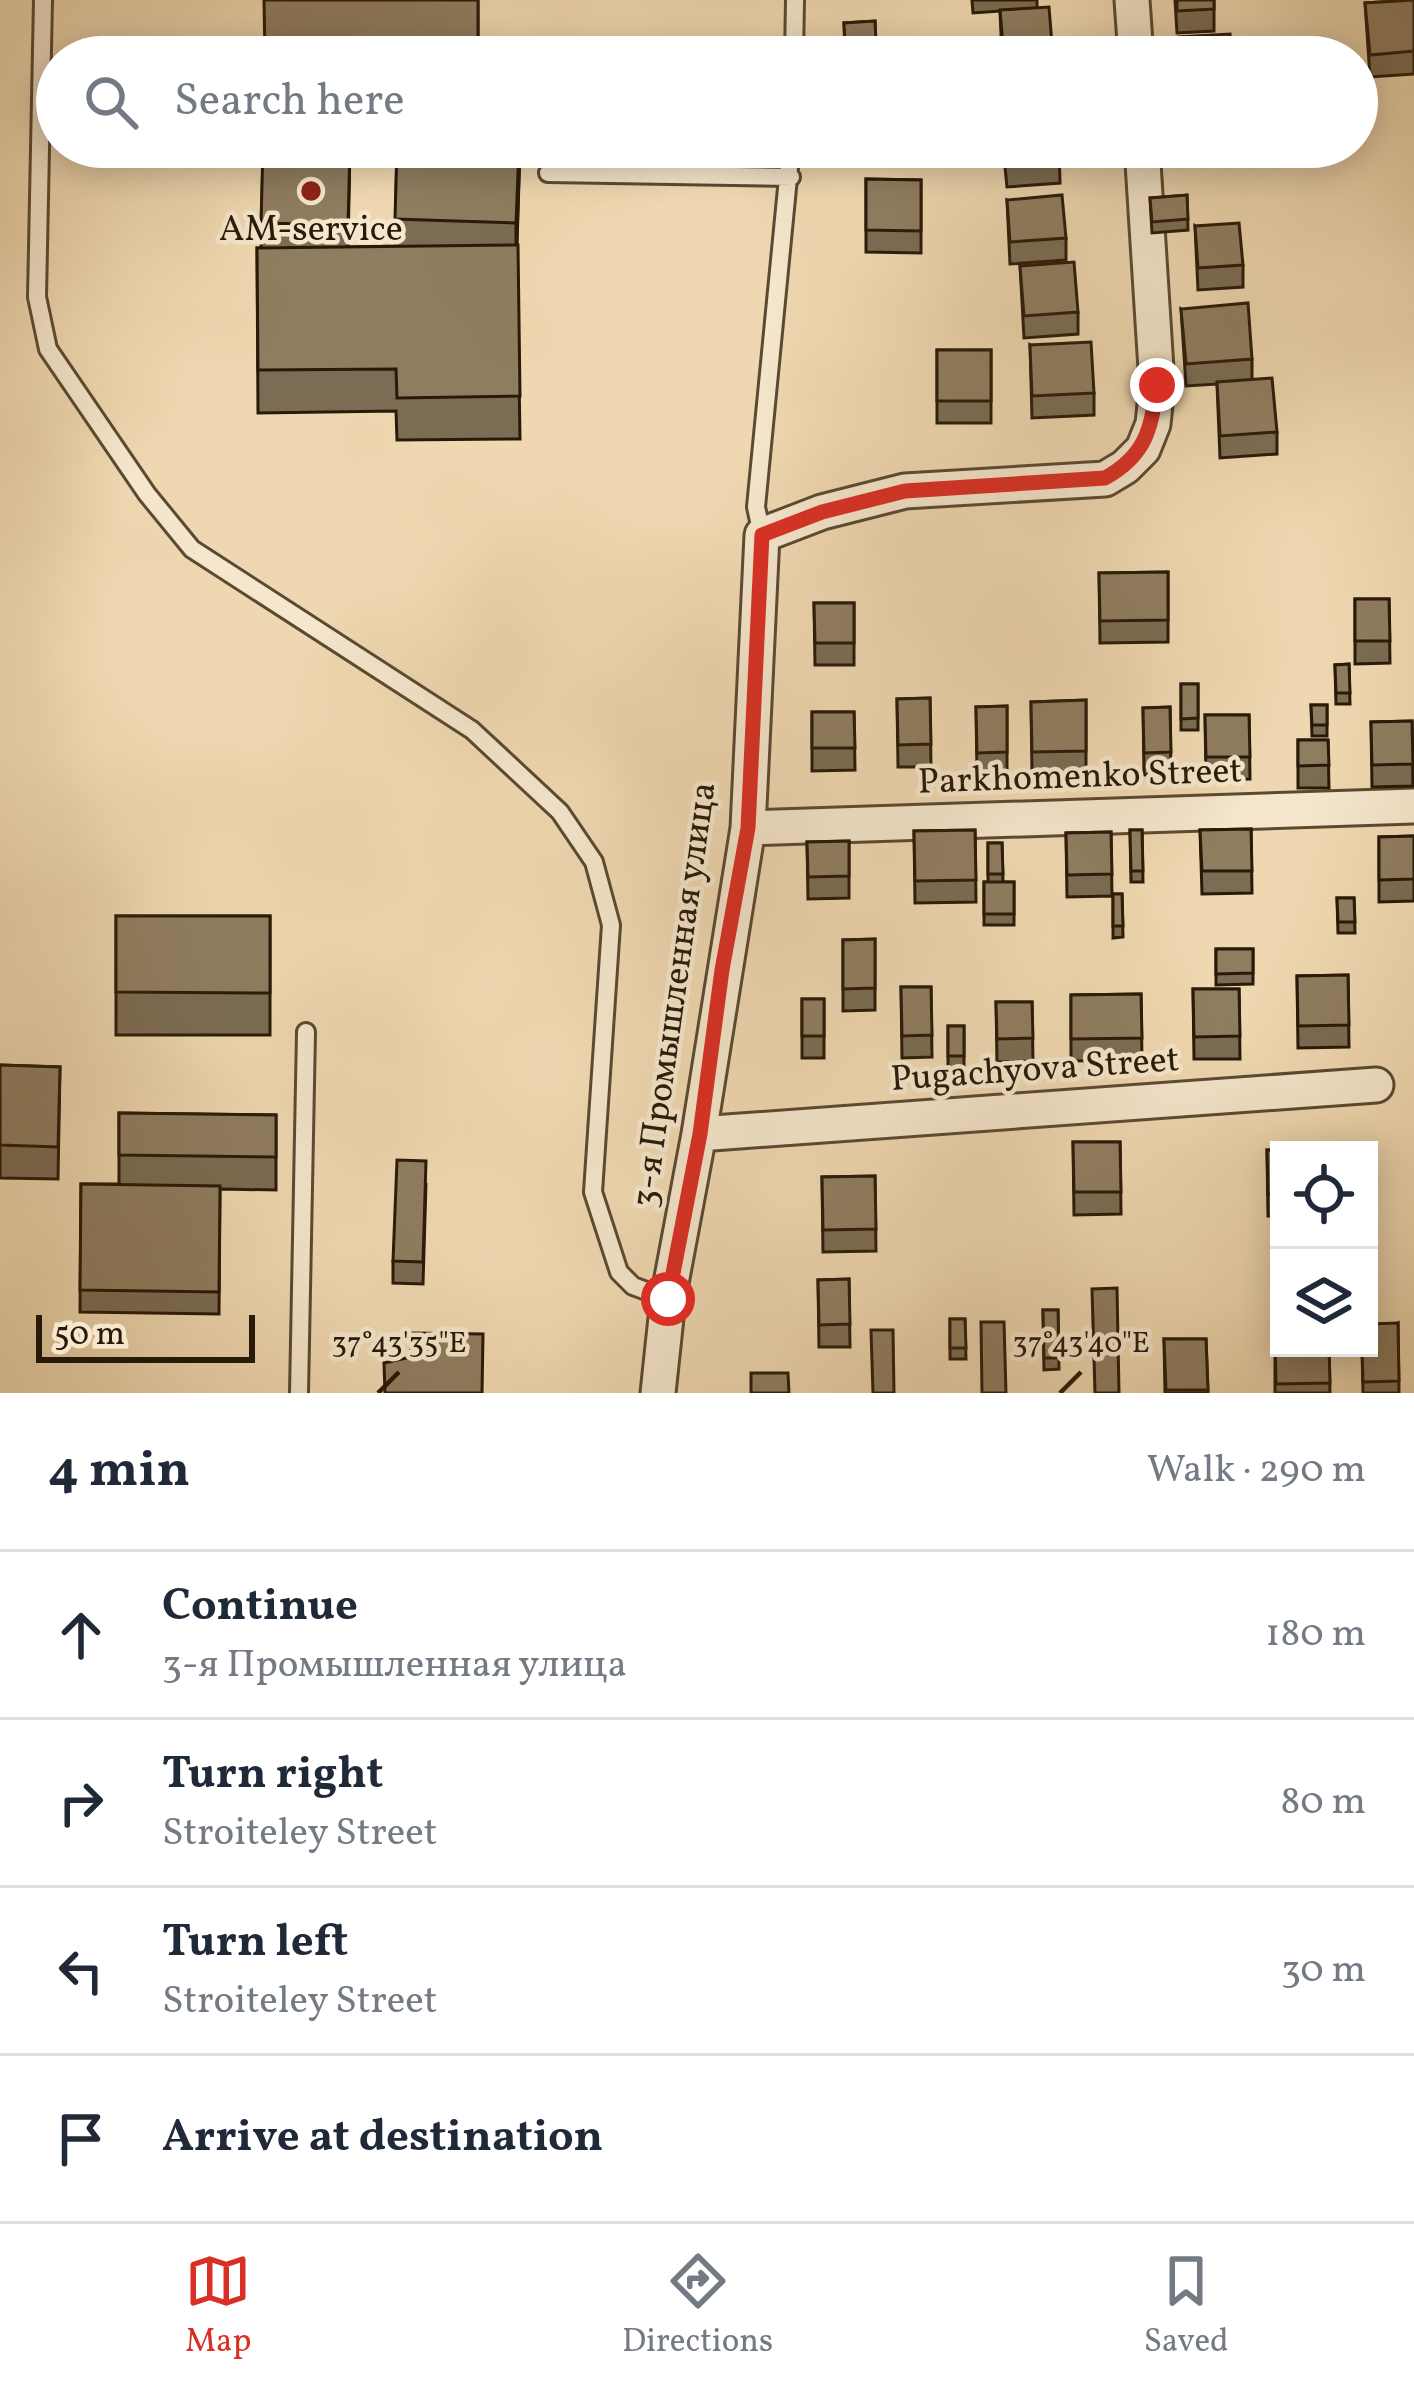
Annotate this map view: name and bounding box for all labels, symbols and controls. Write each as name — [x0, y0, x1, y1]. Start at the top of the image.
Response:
search box — [36, 36, 1378, 168]
icon: search — [78, 69, 144, 135]
text: Search here — [174, 71, 405, 134]
marker: AM-service — [298, 178, 324, 204]
place label: AM-service — [219, 206, 403, 256]
route end — [1130, 358, 1184, 412]
street label: Parkhomenko Street — [917, 747, 1243, 809]
street label: 3-я Промышленная улица — [621, 779, 731, 1211]
street label: Pugachyova Street — [889, 1036, 1181, 1106]
map controls — [1270, 1141, 1378, 1357]
button: locate — [1270, 1141, 1378, 1249]
button: layers — [1270, 1249, 1378, 1357]
route start — [641, 1272, 695, 1326]
scale bar — [36, 1309, 255, 1362]
text: 50 m — [54, 1313, 125, 1359]
text: 37°43'35"E — [332, 1323, 466, 1365]
text: 37°43'40"E — [1012, 1323, 1150, 1365]
text: 4 min — [48, 1436, 190, 1507]
text: Walk · 290 m — [1147, 1444, 1366, 1498]
text: Continue — [162, 1576, 358, 1639]
icon: ahead — [48, 1602, 114, 1668]
text: 180 m — [1265, 1608, 1366, 1662]
text: 3-я Промышленная улица — [162, 1639, 627, 1693]
text: Turn right — [162, 1744, 383, 1807]
icon: right — [48, 1770, 114, 1836]
text: 80 m — [1280, 1776, 1366, 1830]
text: Stroiteley Street — [162, 1807, 438, 1861]
text: Turn left — [162, 1912, 348, 1975]
icon: left — [48, 1938, 114, 2004]
text: 30 m — [1281, 1944, 1366, 1998]
text: Stroiteley Street — [162, 1975, 438, 2029]
icon: arrive — [48, 2106, 114, 2172]
text: Arrive at destination — [162, 2107, 603, 2170]
tab: Map — [185, 2248, 251, 2366]
tab: Directions — [622, 2248, 773, 2366]
tab: Saved — [1144, 2248, 1229, 2366]

